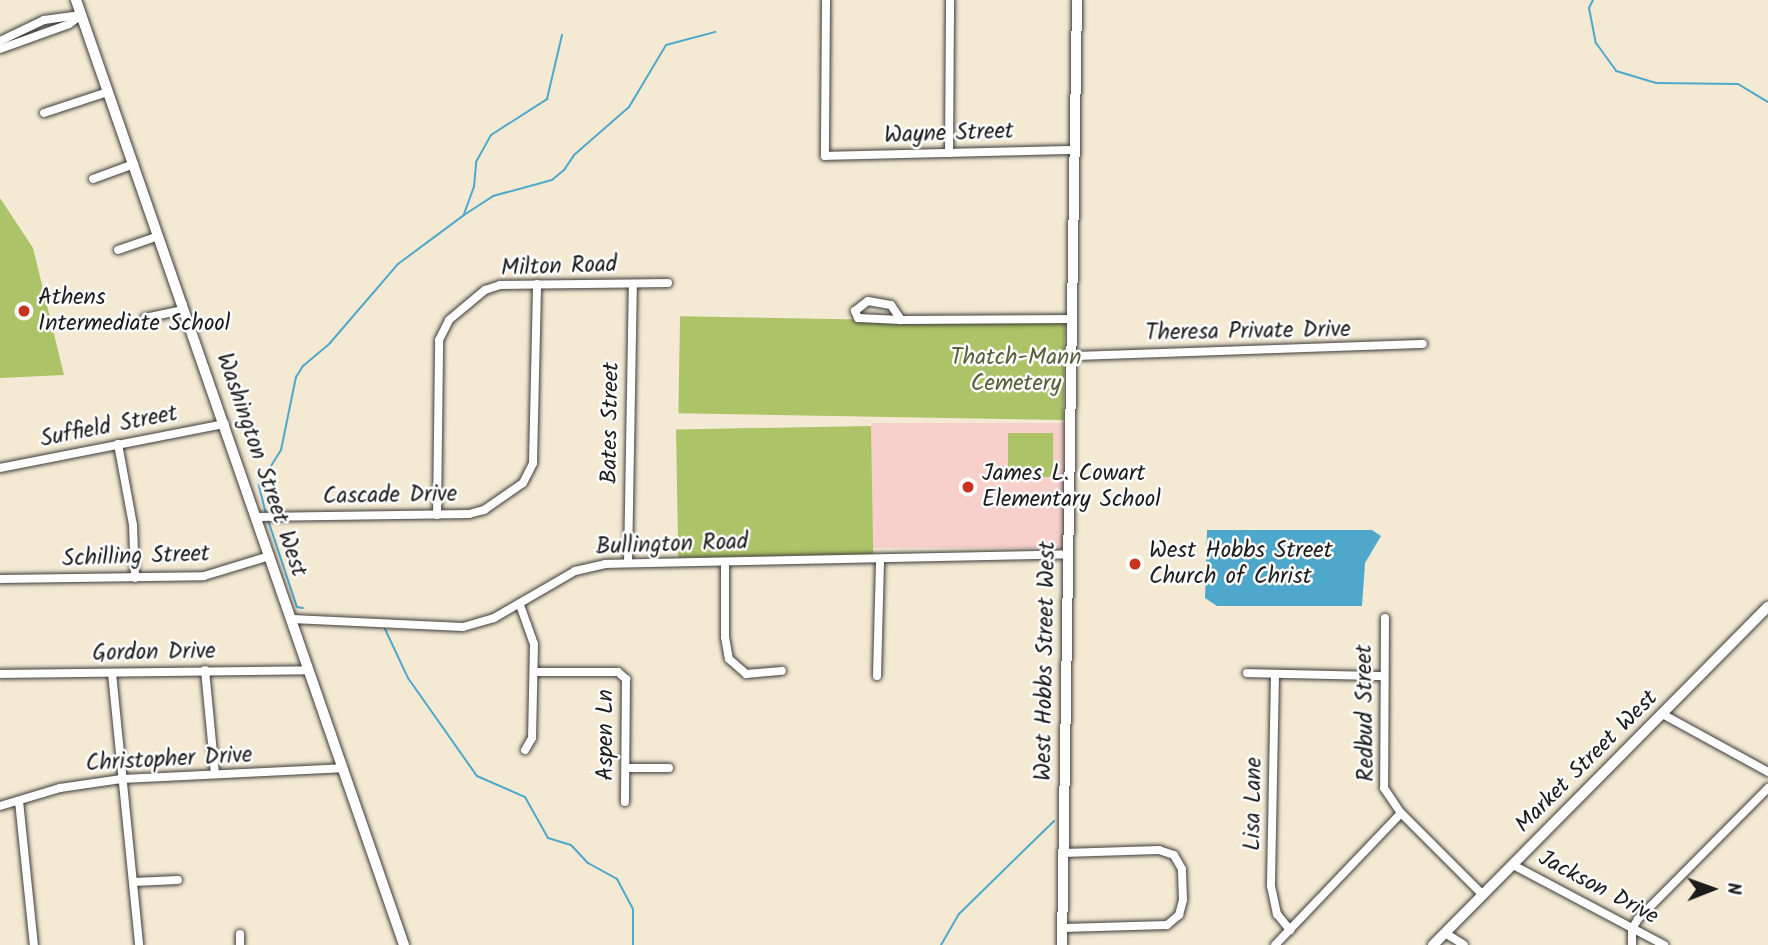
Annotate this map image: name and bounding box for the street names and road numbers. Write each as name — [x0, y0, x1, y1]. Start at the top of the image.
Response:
street label: Wayne Street — [884, 118, 1014, 150]
street label: Milton Road — [500, 251, 618, 283]
street label: Theresa Private Drive — [1145, 316, 1351, 348]
street label: Washington Street West — [210, 349, 312, 581]
street label: Bates Street — [596, 362, 626, 484]
street label: Suffield Street — [38, 400, 180, 454]
street label: Cascade Drive — [323, 481, 457, 511]
street label: Bullington Road — [595, 529, 749, 561]
street label: Schilling Street — [62, 541, 210, 573]
street label: West Hobbs Street West — [1030, 541, 1062, 781]
street label: Gordon Drive — [92, 638, 216, 668]
street label: Redbud Street — [1351, 644, 1381, 782]
street label: Market Street West — [1510, 685, 1664, 839]
street label: Aspen Ln — [592, 689, 620, 781]
street label: Christopher Drive — [85, 742, 253, 778]
street label: Lisa Lane — [1239, 757, 1269, 851]
street label: Jackson Drive — [1533, 845, 1663, 931]

